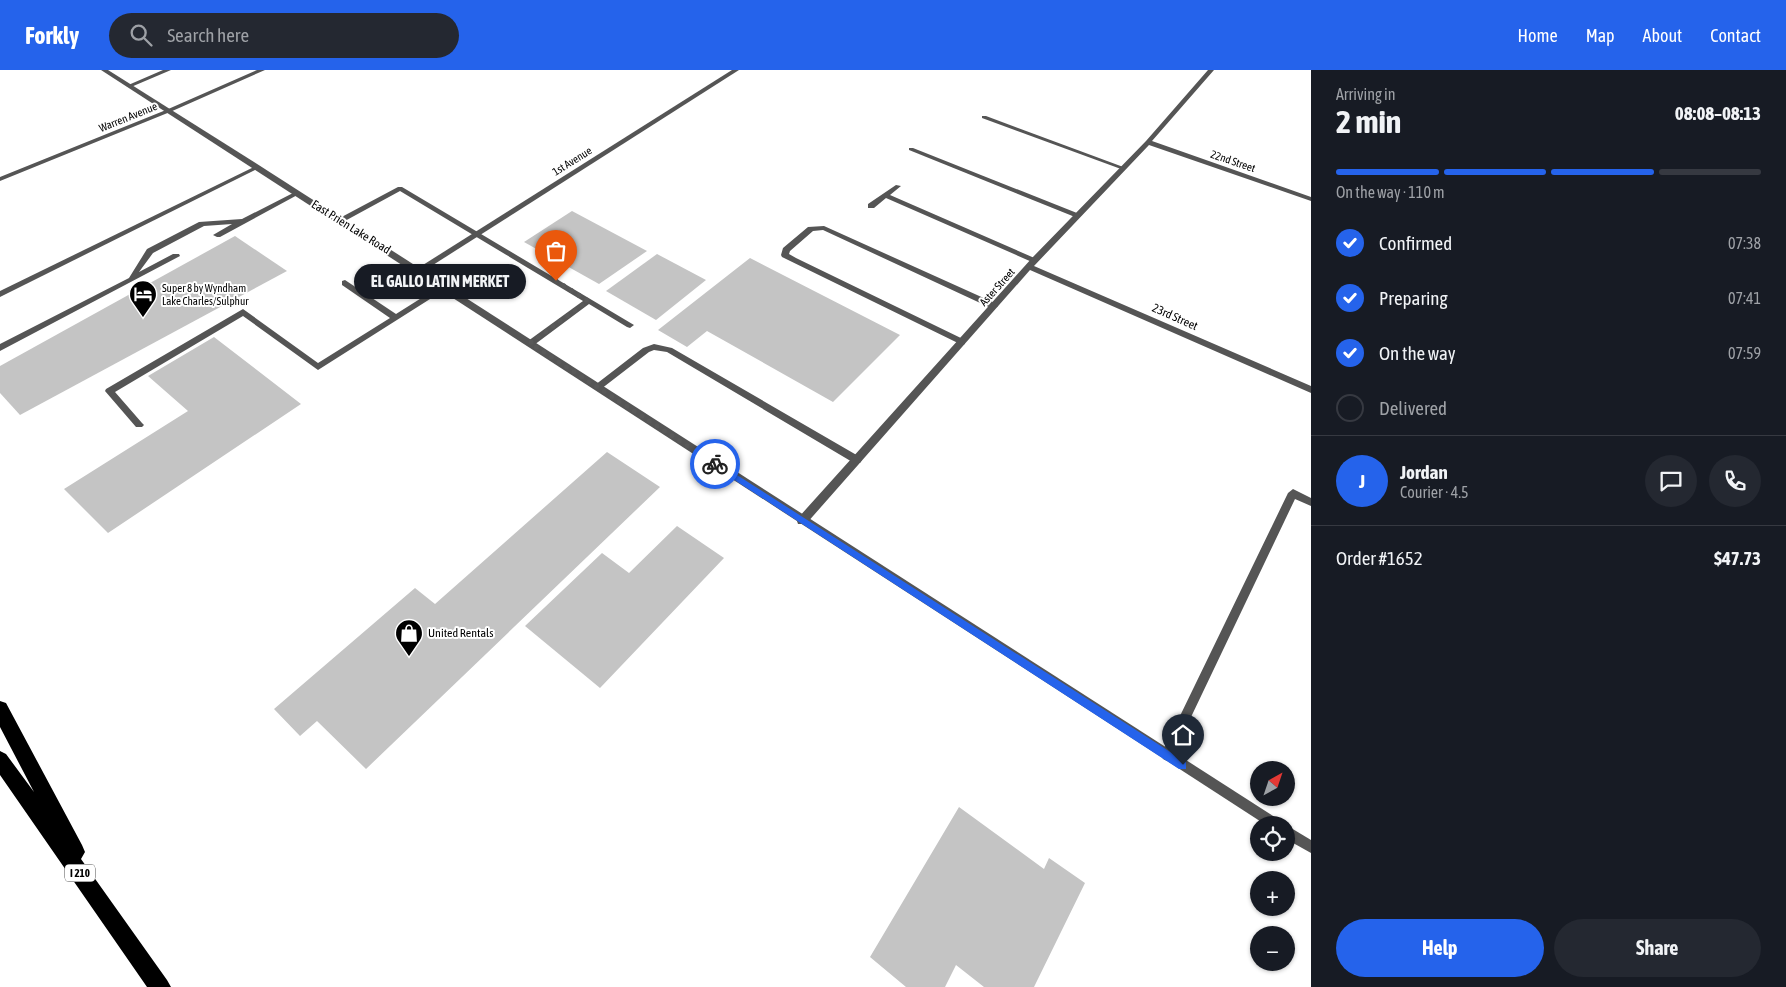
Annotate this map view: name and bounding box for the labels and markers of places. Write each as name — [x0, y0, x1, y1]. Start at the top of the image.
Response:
pin — [535, 230, 577, 281]
callout: EL GALLO LATIN MERKET — [354, 264, 526, 298]
hotel icon: Super 8 by Wyndham Lake Charles/Sulphur — [128, 279, 158, 318]
place label: Super 8 by Wyndham Lake Charles/Sulphur — [162, 282, 249, 307]
shop icon: United Rentals — [394, 618, 424, 657]
place label: United Rentals — [428, 626, 493, 640]
pin — [1162, 714, 1204, 765]

